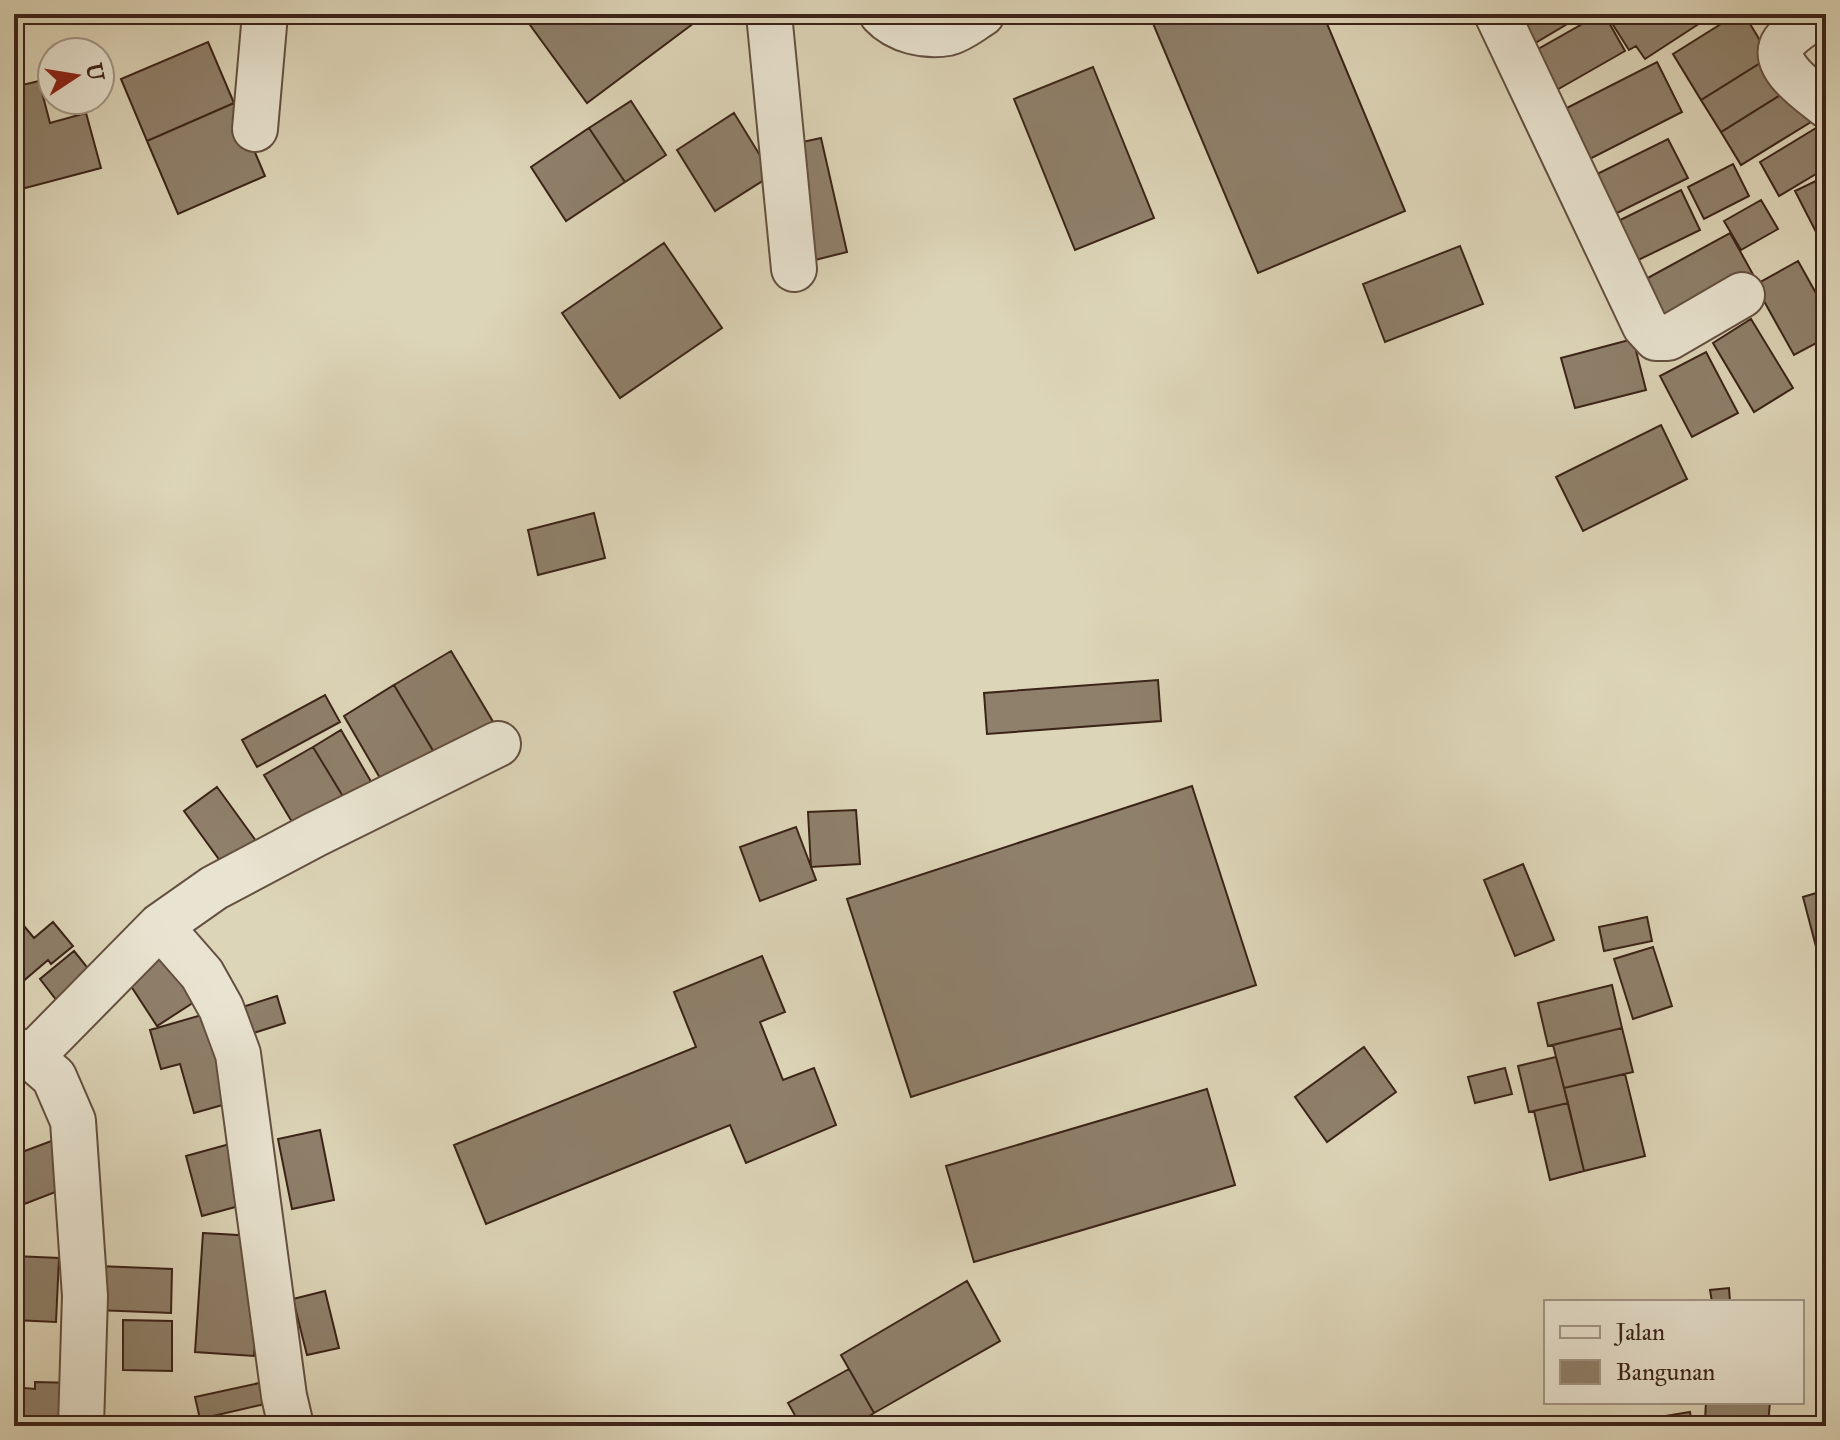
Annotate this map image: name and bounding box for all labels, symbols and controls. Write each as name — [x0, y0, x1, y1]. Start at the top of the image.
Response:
north arrow — [36, 36, 116, 116]
text: U — [80, 61, 110, 84]
legend — [1544, 1300, 1804, 1404]
text: Jalan — [1613, 1317, 1665, 1347]
text: Bangunan — [1616, 1357, 1715, 1387]

